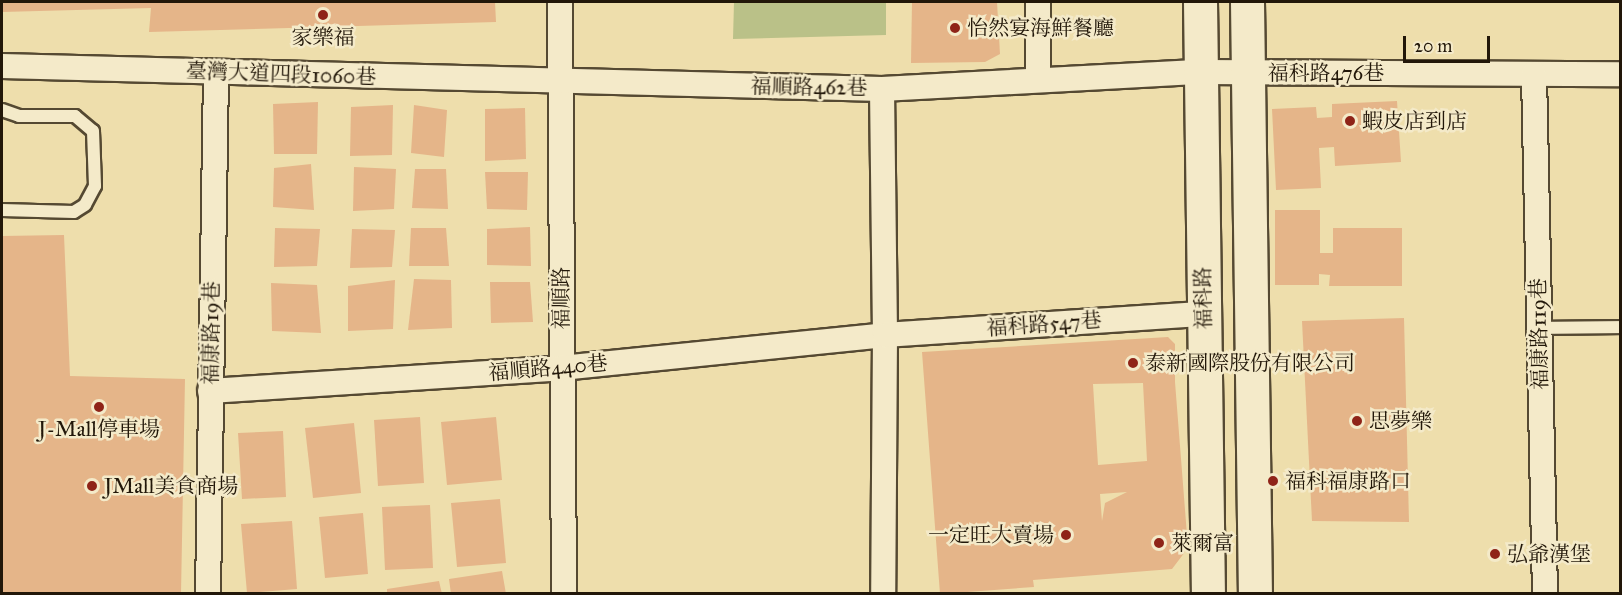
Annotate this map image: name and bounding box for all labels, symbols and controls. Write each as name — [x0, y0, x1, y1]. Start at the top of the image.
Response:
marker: 家樂福 — [316, 8, 330, 22]
place label: 怡然宴海鮮餐廳 — [967, 15, 1114, 41]
marker: 怡然宴海鮮餐廳 — [948, 21, 962, 35]
place label: 家樂福 — [292, 24, 354, 50]
scale bar — [1406, 24, 1493, 62]
text: 20 m — [1414, 35, 1452, 57]
street label: 臺灣大道四段1060巷 — [185, 58, 377, 90]
street label: 福科路476巷 — [1268, 60, 1384, 86]
street label: 福順路462巷 — [750, 73, 868, 101]
place label: 蝦皮店到店 — [1362, 108, 1467, 134]
marker: 蝦皮店到店 — [1343, 114, 1357, 128]
street label: 福科路 — [1190, 266, 1216, 330]
street label: 福順路 — [548, 267, 574, 329]
street label: 福康路119巷 — [1525, 278, 1553, 390]
street label: 福康路19巷 — [197, 281, 225, 385]
street label: 福科路547巷 — [986, 307, 1102, 341]
street label: 福順路440巷 — [487, 350, 609, 386]
place label: 泰新國際股份有限公司 — [1145, 350, 1355, 376]
marker: 泰新國際股份有限公司 — [1126, 356, 1140, 370]
marker: J-Mall停車場 — [92, 400, 106, 414]
place label: 思夢樂 — [1369, 408, 1432, 434]
marker: 思夢樂 — [1350, 414, 1364, 428]
place label: J-Mall停車場 — [38, 416, 160, 442]
place label: 福科福康路口 — [1285, 468, 1411, 494]
place label: JMall美食商場 — [104, 473, 238, 499]
marker: 福科福康路口 — [1266, 474, 1280, 488]
marker: JMall美食商場 — [85, 479, 99, 493]
place label: 一定旺大賣場 — [928, 522, 1054, 548]
marker: 一定旺大賣場 — [1059, 528, 1073, 542]
place label: 萊爾富 — [1171, 530, 1234, 556]
marker: 萊爾富 — [1152, 536, 1166, 550]
place label: 弘爺漢堡 — [1507, 541, 1591, 567]
marker: 弘爺漢堡 — [1488, 547, 1502, 561]

